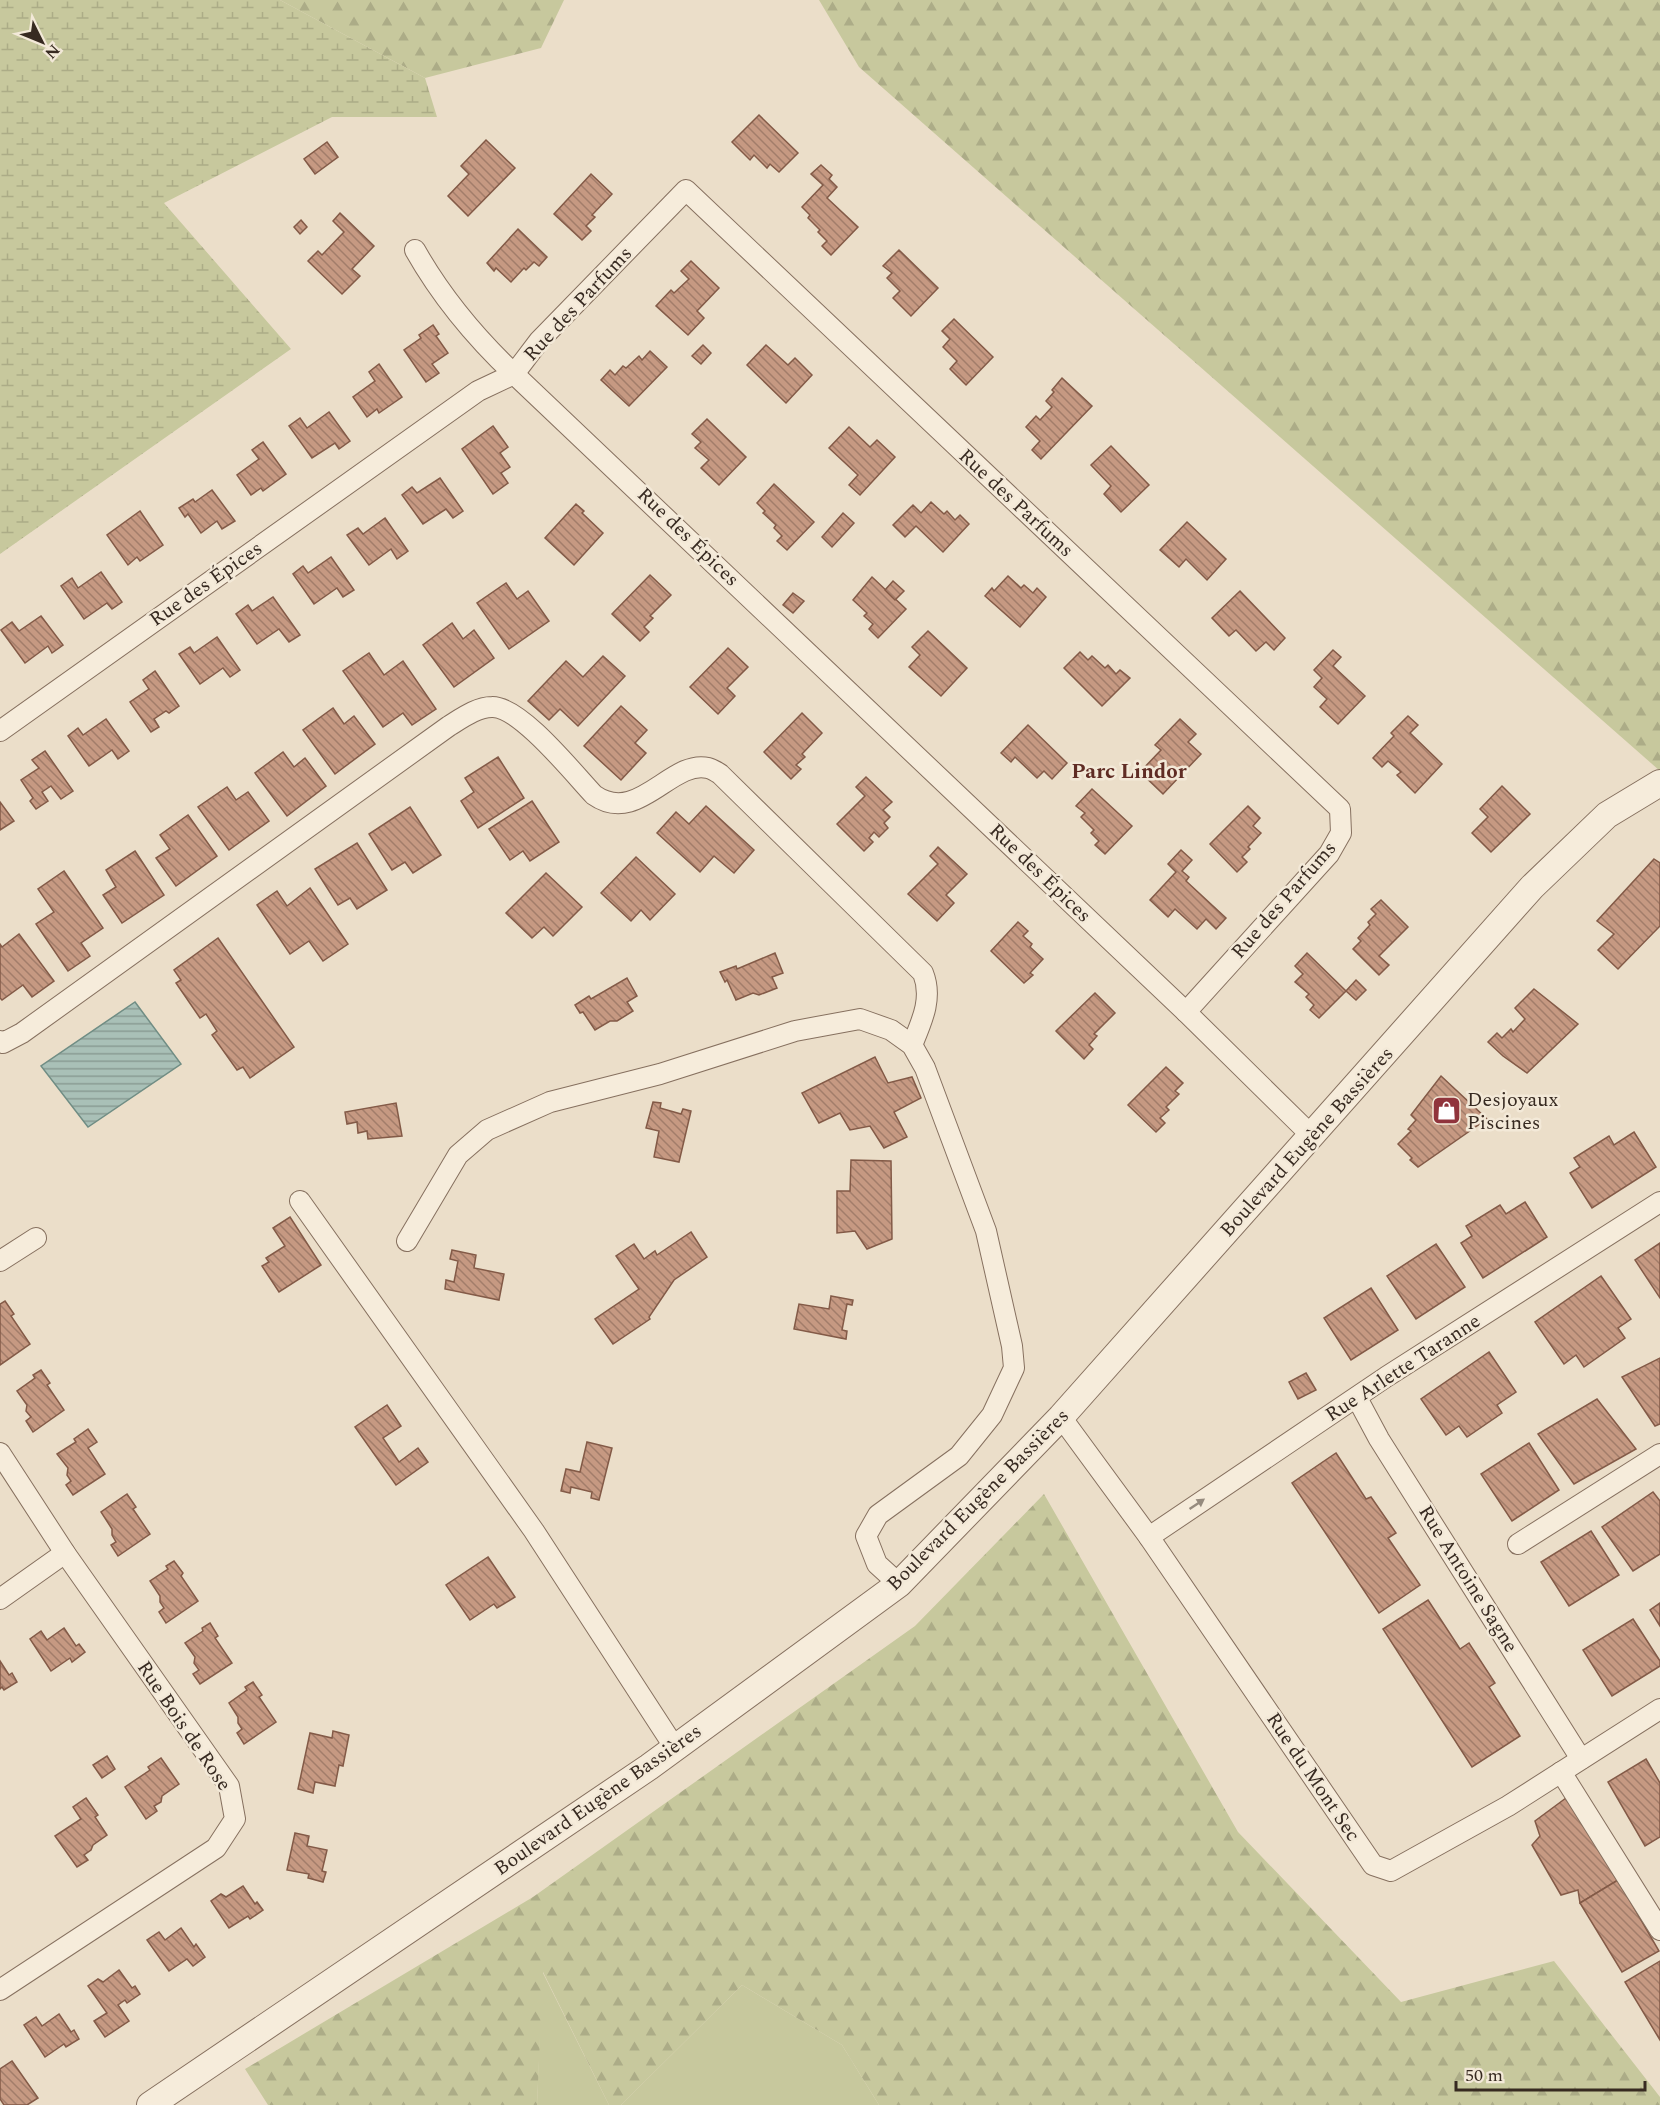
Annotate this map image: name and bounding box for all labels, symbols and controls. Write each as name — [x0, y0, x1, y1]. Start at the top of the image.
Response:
north arrow — [12, 12, 72, 72]
text: N — [39, 39, 65, 65]
street label: Rue des Parfums — [517, 240, 639, 368]
street label: Rue des Parfums — [952, 442, 1080, 564]
street label: Rue des Épices — [630, 480, 746, 594]
street label: Rue des Épices — [143, 534, 269, 634]
district label: Parc Lindor — [1071, 756, 1187, 788]
street label: Rue des Épices — [982, 816, 1098, 930]
street label: Rue des Parfums — [1224, 834, 1344, 966]
street label: Boulevard Eugène Bassières — [1213, 1040, 1401, 1244]
place label: Desjoyaux Piscines — [1467, 1085, 1558, 1138]
shop icon: Desjoyaux Piscines — [1430, 1095, 1462, 1127]
street label: Rue Arlette Taranne — [1319, 1306, 1487, 1430]
street label: Boulevard Eugène Bassières — [880, 1402, 1076, 1598]
one-way arrow — [1189, 1499, 1206, 1510]
street label: Rue Antoine Sagne — [1411, 1499, 1525, 1659]
street label: Rue Bois de Rose — [129, 1655, 239, 1797]
street label: Rue du Mont Sec — [1258, 1706, 1368, 1848]
street label: Boulevard Eugène Bassières — [488, 1717, 708, 1883]
scale bar — [1456, 2054, 1645, 2092]
text: 50 m — [1465, 2062, 1503, 2089]

